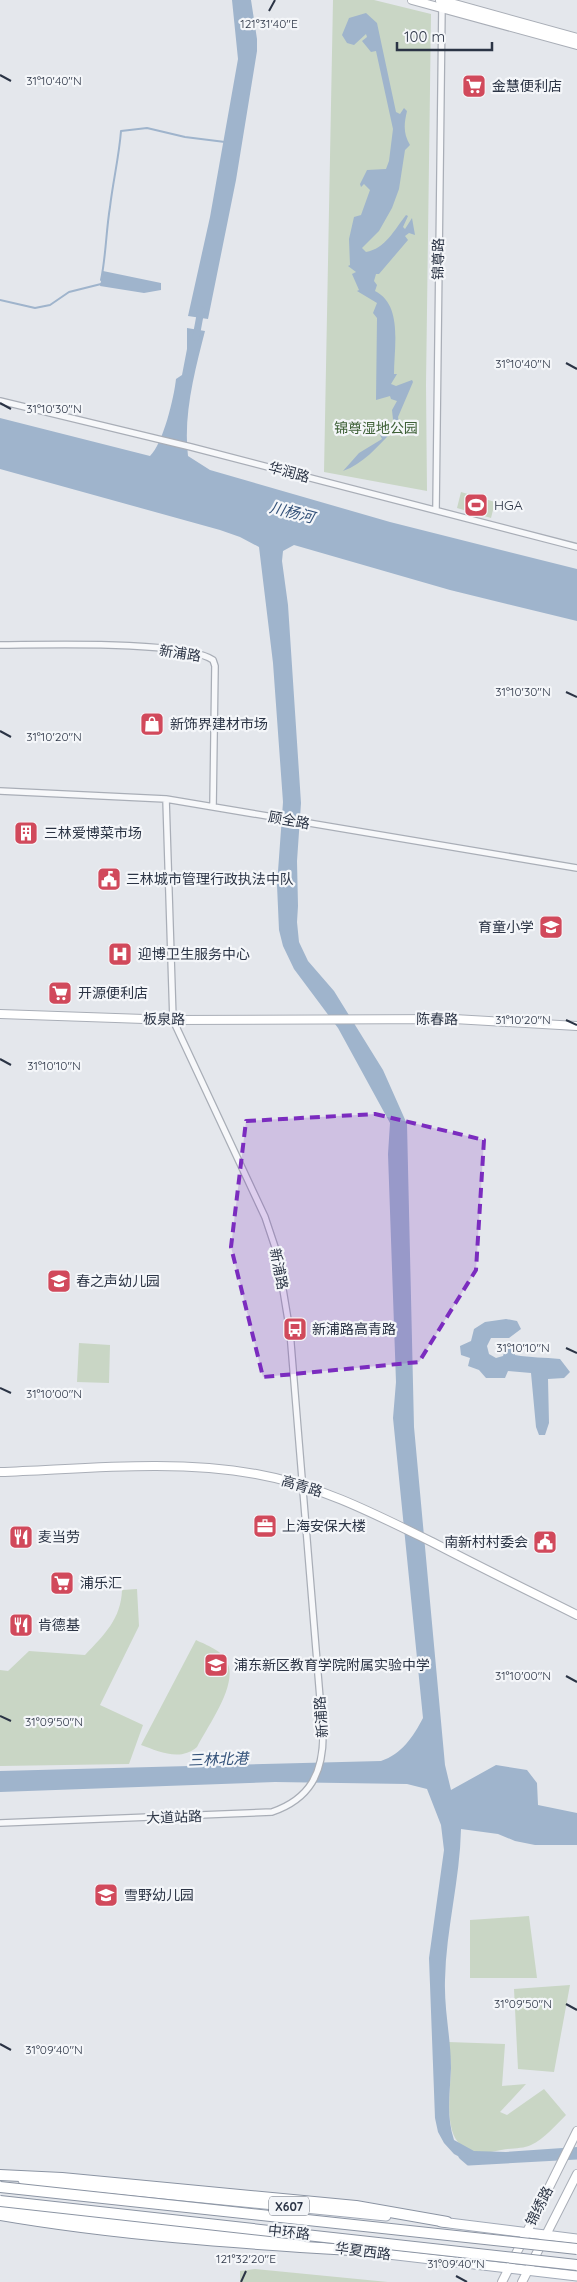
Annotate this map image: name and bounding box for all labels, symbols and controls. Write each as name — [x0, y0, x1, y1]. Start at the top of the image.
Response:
text: 121°31'40"E — [240, 16, 298, 31]
scale bar — [397, 20, 492, 52]
text: 100 m — [404, 27, 445, 46]
text: 31°10'40"N — [26, 73, 82, 88]
supermarket icon: 金慧便利店 — [461, 73, 487, 99]
place label: 金慧便利店 — [492, 77, 562, 95]
street label: 锦尊路 — [429, 238, 447, 280]
text: 31°10'40"N — [495, 356, 551, 371]
text: 31°10'30"N — [26, 401, 82, 416]
park label: 锦尊湿地公园 — [334, 419, 418, 437]
street label: 华润路 — [266, 458, 312, 486]
sports icon: HGA — [463, 492, 489, 518]
place label: HGA — [494, 496, 523, 514]
water label: 川杨河 — [268, 497, 319, 527]
street label: 新浦路 — [158, 641, 202, 665]
text: 31°10'30"N — [495, 684, 551, 699]
shop icon: 新饰界建材市场 — [139, 711, 165, 737]
place label: 新饰界建材市场 — [170, 715, 268, 733]
text: 31°10'20"N — [26, 729, 82, 744]
street label: 顾全路 — [267, 807, 311, 833]
building icon: 三林爱博菜市场 — [13, 820, 39, 846]
place label: 三林爱博菜市场 — [44, 824, 142, 842]
public building icon: 三林城市管理行政执法中队 — [96, 866, 122, 892]
place label: 三林城市管理行政执法中队 — [126, 870, 294, 888]
school or university icon: 育童小学 — [538, 914, 564, 940]
place label: 育童小学 — [478, 918, 534, 936]
hospital icon: 迎博卫生服务中心 — [107, 941, 133, 967]
place label: 迎博卫生服务中心 — [138, 945, 250, 963]
supermarket icon: 开源便利店 — [47, 980, 73, 1006]
place label: 开源便利店 — [78, 984, 148, 1002]
street label: 板泉路 — [143, 1010, 185, 1028]
street label: 陈春路 — [416, 1010, 458, 1028]
text: 31°10'20"N — [495, 1012, 551, 1027]
text: 31°10'10"N — [27, 1058, 81, 1073]
street label: 新浦路 — [266, 1247, 292, 1291]
school or university icon: 春之声幼儿园 — [46, 1268, 72, 1294]
place label: 春之声幼儿园 — [76, 1272, 160, 1290]
bus stop icon: 新浦路高青路 — [282, 1316, 308, 1342]
place label: 新浦路高青路 — [312, 1320, 396, 1338]
text: 31°10'10"N — [496, 1340, 550, 1355]
text: 31°10'00"N — [26, 1386, 82, 1401]
street label: 高青路 — [279, 1471, 325, 1501]
office icon: 上海安保大楼 — [252, 1513, 278, 1539]
place label: 上海安保大楼 — [282, 1517, 366, 1535]
restaurant icon: 麦当劳 — [8, 1524, 34, 1550]
place label: 麦当劳 — [38, 1528, 80, 1546]
public building icon: 南新村村委会 — [532, 1529, 558, 1555]
place label: 南新村村委会 — [444, 1533, 528, 1551]
supermarket icon: 浦乐汇 — [49, 1570, 75, 1596]
place label: 浦乐汇 — [80, 1574, 122, 1592]
restaurant icon: 肯德基 — [8, 1612, 34, 1638]
place label: 肯德基 — [38, 1616, 80, 1634]
school or university icon: 浦东新区教育学院附属实验中学 — [203, 1652, 229, 1678]
place label: 浦东新区教育学院附属实验中学 — [234, 1656, 430, 1674]
text: 31°10'00"N — [495, 1668, 551, 1683]
street label: 新浦路 — [311, 1695, 331, 1739]
text: 31°09'50"N — [25, 1714, 83, 1729]
water label: 三林北港 — [188, 1748, 250, 1770]
street label: 大道站路 — [146, 1807, 202, 1827]
school or university icon: 雪野幼儿园 — [93, 1882, 119, 1908]
place label: 雪野幼儿园 — [124, 1886, 194, 1904]
text: 31°09'50"N — [494, 1996, 552, 2011]
text: 31°09'40"N — [25, 2042, 83, 2057]
street label: 锦绣路 — [521, 2183, 557, 2229]
road number: X607 — [269, 2196, 309, 2216]
street label: 中环路 — [267, 2221, 311, 2243]
street label: 华夏西路 — [334, 2239, 392, 2263]
text: 121°32'20"E — [216, 2251, 276, 2266]
text: 31°09'40"N — [427, 2256, 485, 2271]

